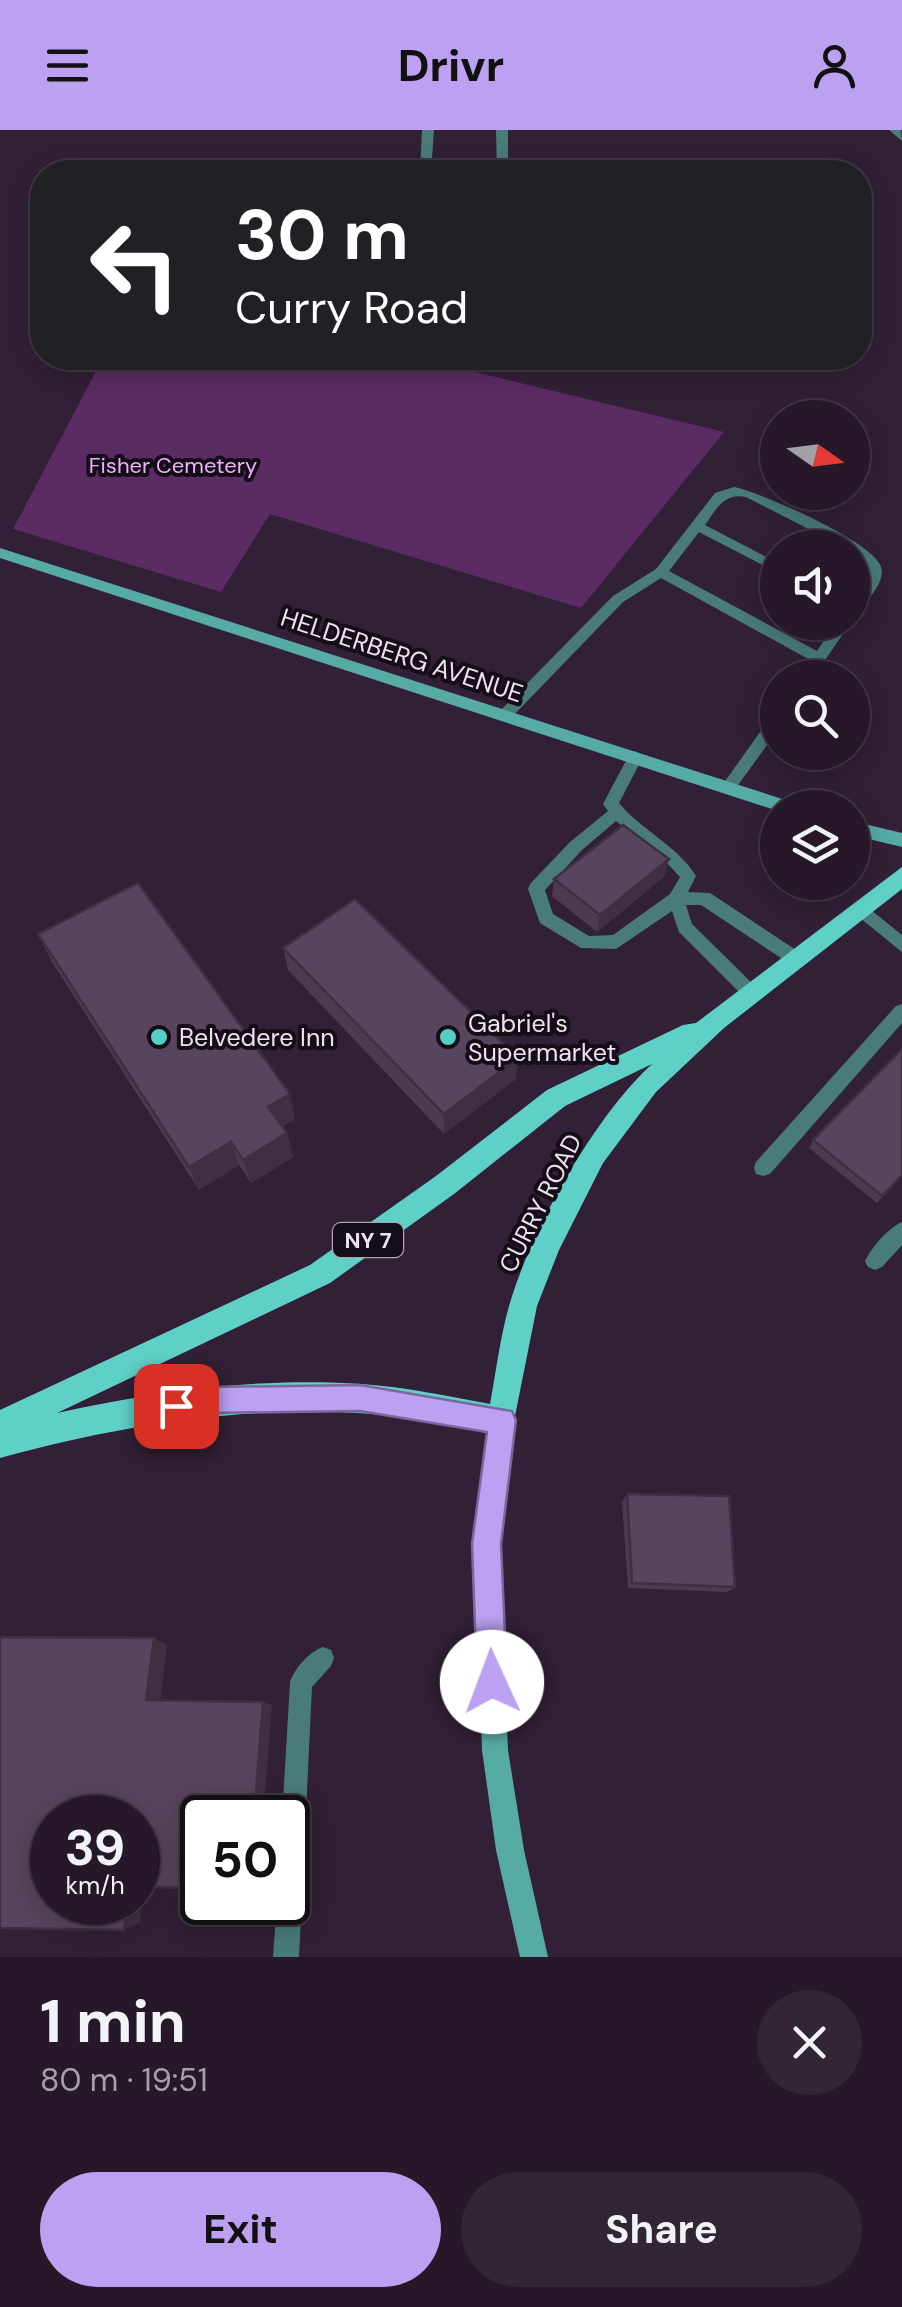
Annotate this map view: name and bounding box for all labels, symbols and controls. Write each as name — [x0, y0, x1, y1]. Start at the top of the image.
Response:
text: Drivr — [398, 36, 504, 95]
icon: menu — [40, 38, 95, 93]
icon: person — [807, 38, 862, 93]
text: 30 m — [235, 190, 409, 281]
icon: left — [70, 200, 200, 330]
text: Curry Road — [235, 278, 468, 337]
north arrow — [760, 400, 870, 510]
map controls — [760, 400, 870, 900]
park label: Fisher Cemetery — [89, 451, 257, 480]
button: sound — [760, 530, 870, 640]
street label: HELDERBERG AVENUE — [276, 601, 527, 710]
button: search — [760, 660, 870, 770]
button: layers — [760, 790, 870, 900]
place label: Gabriel's Supermarket — [468, 1007, 616, 1069]
place label: Belvedere Inn — [179, 1021, 335, 1054]
marker: Belvedere Inn — [148, 1026, 170, 1048]
marker: Gabriel's Supermarket — [437, 1026, 459, 1048]
street label: CURRY ROAD — [491, 1128, 589, 1278]
road number: NY 7 — [333, 1223, 403, 1257]
pin — [134, 1364, 219, 1449]
icon: arrive — [149, 1379, 204, 1434]
position arrow — [440, 1630, 544, 1734]
speed limit sign: 50 — [180, 1795, 310, 1925]
text: 39 — [65, 1815, 125, 1881]
text: km/h — [65, 1869, 125, 1902]
text: 1 min — [40, 1982, 186, 2061]
button: close — [757, 1990, 862, 2095]
text: 80 m · 19:51 — [40, 2059, 208, 2101]
button: Exit — [40, 2172, 441, 2287]
button: Share — [461, 2172, 862, 2287]

